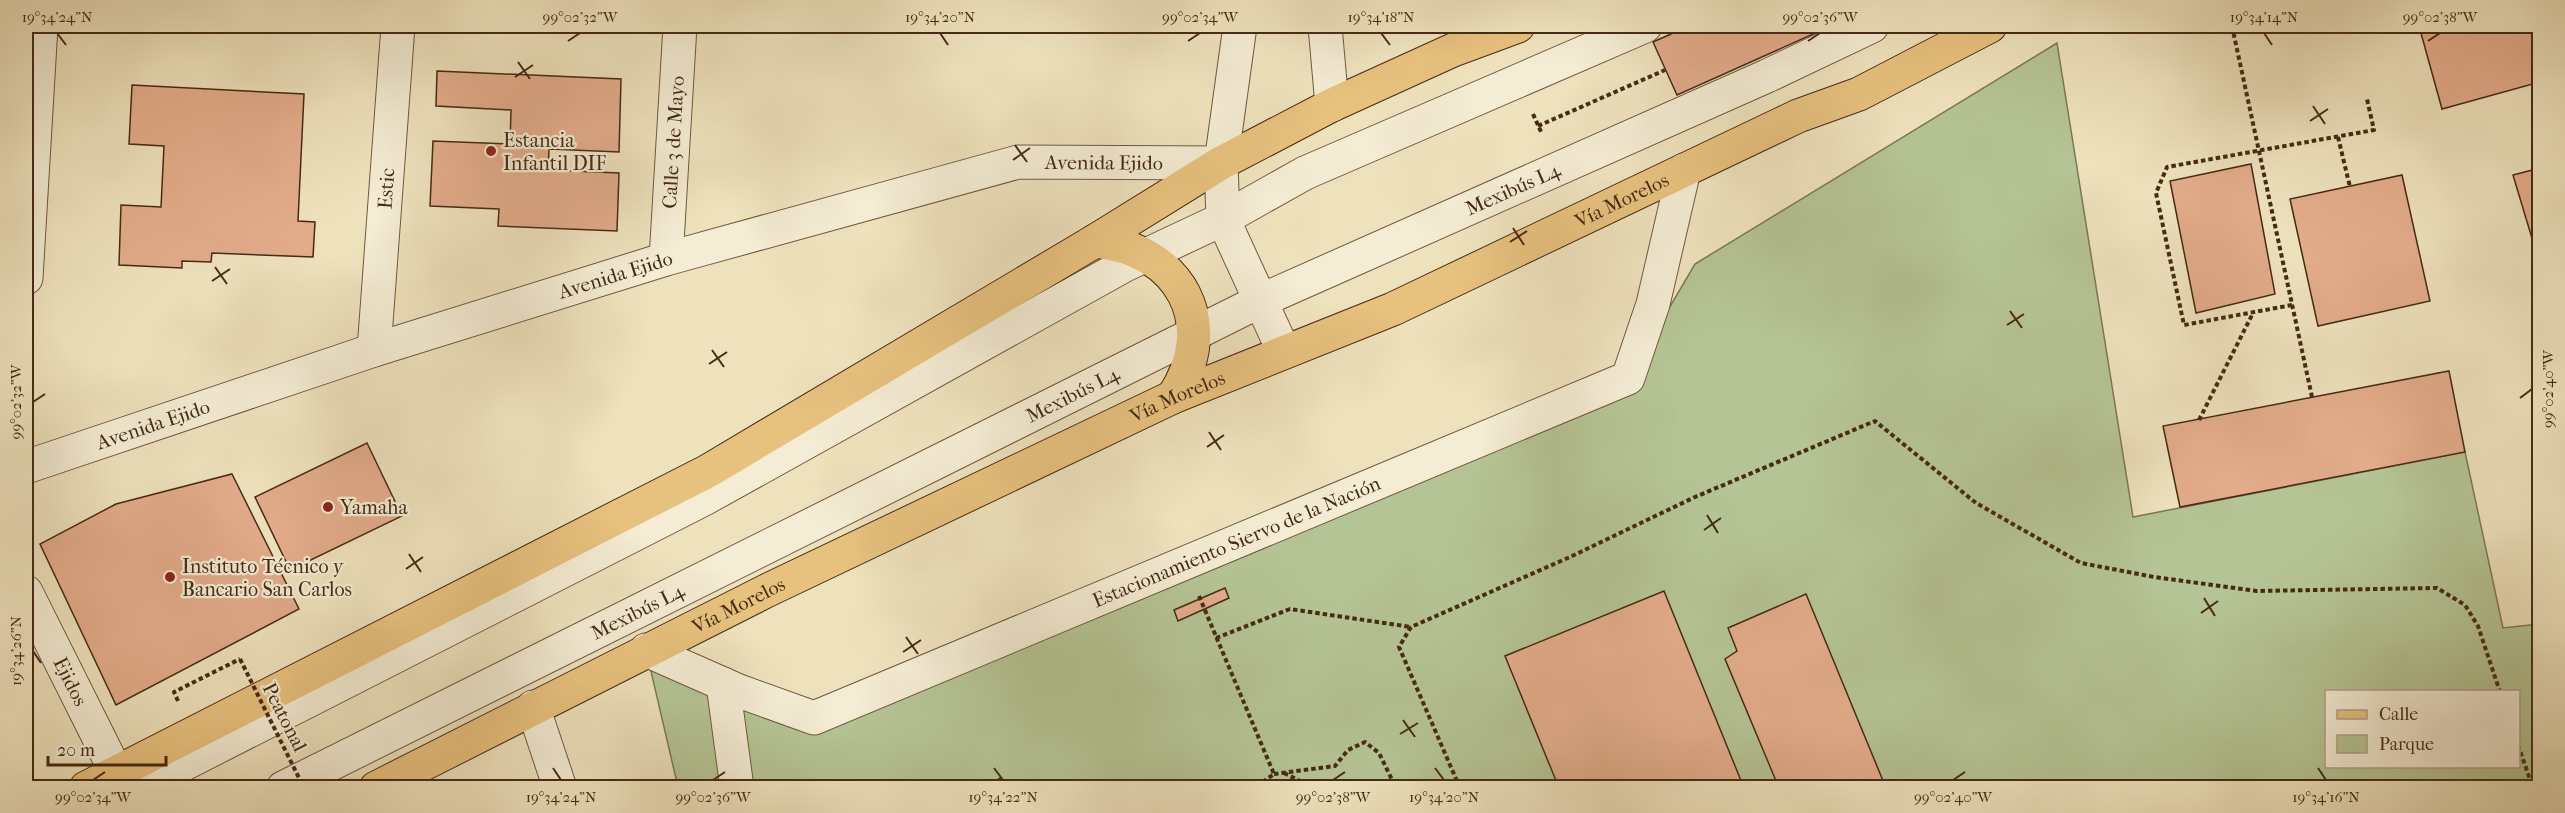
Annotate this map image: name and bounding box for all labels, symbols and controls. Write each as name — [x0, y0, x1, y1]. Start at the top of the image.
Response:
text: 19°34'24"N — [22, 8, 93, 26]
text: 99°02'32"W — [543, 8, 619, 26]
text: 19°34'20"N — [905, 8, 976, 26]
text: 99°02'34"W — [1162, 8, 1239, 26]
text: 19°34'18"N — [1347, 8, 1415, 26]
text: 99°02'36"W — [1782, 8, 1859, 26]
text: 19°34'14"N — [2230, 8, 2299, 26]
text: 99°02'38"W — [2403, 8, 2479, 26]
street label: Calle 3 de Mayo — [658, 75, 689, 209]
place label: Estancia Infantil DIF — [503, 129, 606, 175]
marker: Estancia Infantil DIF — [484, 144, 498, 158]
street label: Avenida Ejido — [1044, 151, 1163, 175]
street label: Mexibús L4 — [1462, 158, 1565, 220]
street label: Estic — [373, 167, 399, 210]
street label: Vía Morelos — [1570, 168, 1672, 233]
street label: Avenida Ejido — [555, 247, 675, 304]
text: 99°02'40"W — [2539, 349, 2557, 428]
street label: Mexibús L4 — [1022, 362, 1124, 428]
text: 99°02'32"W — [7, 363, 25, 439]
street label: Vía Morelos — [1125, 366, 1228, 428]
street label: Avenida Ejido — [93, 395, 213, 455]
street label: Estacionamiento Siervo de la Nación — [1089, 472, 1384, 612]
place label: Yamaha — [339, 496, 408, 519]
marker: Yamaha — [321, 500, 335, 514]
place label: Instituto Técnico y Bancario San Carlos — [182, 555, 352, 601]
marker: Instituto Técnico y Bancario San Carlos — [163, 570, 177, 584]
street label: Vía Morelos — [687, 573, 789, 639]
street label: Mexibús L4 — [587, 578, 689, 645]
text: 19°34'26"N — [7, 615, 25, 686]
street label: Ejidos — [48, 653, 92, 710]
street label: Peatonal — [257, 679, 312, 756]
legend — [2325, 690, 2520, 768]
text: Calle — [2379, 704, 2418, 725]
scale bar — [48, 729, 166, 767]
text: Parque — [2379, 734, 2434, 755]
text: 20 m — [57, 740, 95, 761]
text: 99°02'34"W — [55, 788, 132, 806]
text: 19°34'24"N — [526, 788, 597, 806]
text: 99°02'36"W — [675, 788, 752, 806]
text: 19°34'22"N — [968, 788, 1038, 806]
text: 99°02'38"W — [1296, 788, 1372, 806]
text: 19°34'20"N — [1409, 788, 1480, 806]
text: 99°02'40"W — [1914, 788, 1993, 806]
text: 19°34'16"N — [2292, 788, 2360, 806]

